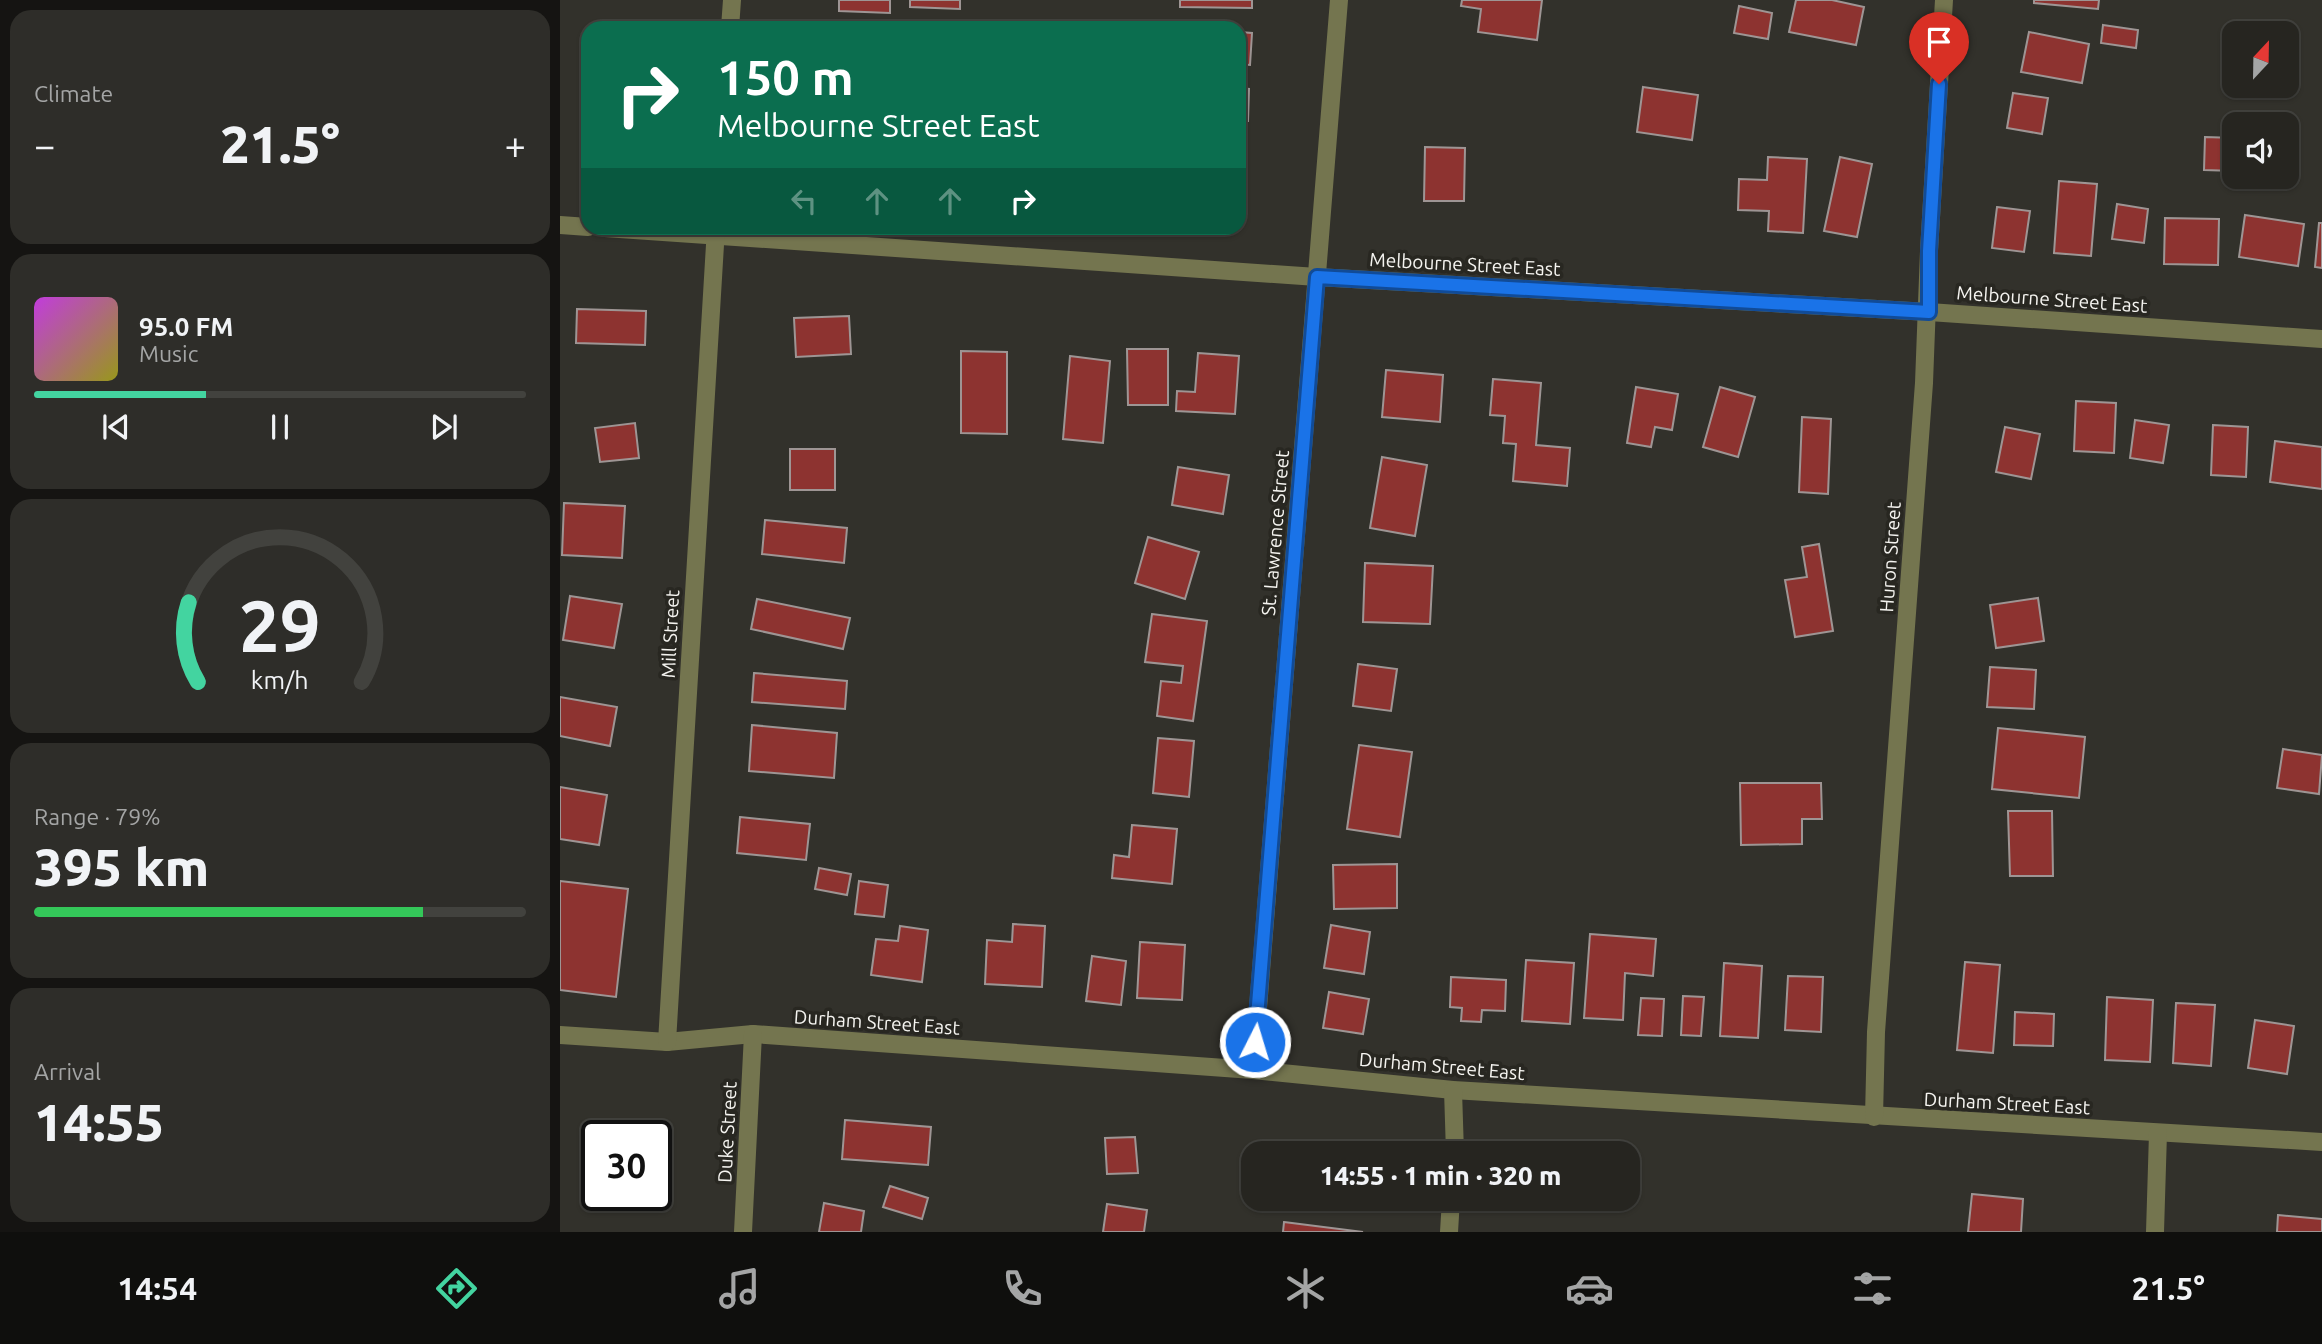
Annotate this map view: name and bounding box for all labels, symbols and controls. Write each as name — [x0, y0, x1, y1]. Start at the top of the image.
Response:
pin — [1909, 12.0, 1969, 84]
north arrow — [2222, 21, 2300, 98]
map controls — [2222, 21, 2299, 189]
icon: arrive — [1920, 23, 1958, 61]
icon: right — [602, 49, 693, 140]
text: 150 m — [717, 49, 854, 104]
text: Climate — [34, 81, 113, 106]
text: Melbourne Street East — [717, 107, 1039, 143]
button: sound — [2222, 112, 2299, 189]
text: 21.5° — [220, 115, 340, 173]
text: − — [34, 124, 55, 166]
text: + — [505, 124, 526, 166]
icon: left — [785, 182, 823, 220]
icon: ahead — [858, 182, 896, 220]
icon: ahead — [931, 182, 969, 220]
icon: right — [1004, 182, 1042, 220]
street label: Melbourne Street East — [1369, 248, 1562, 280]
street label: Melbourne Street East — [1956, 281, 2149, 317]
text: 95.0 FM — [139, 312, 233, 341]
text: Music — [139, 341, 198, 366]
icon: previous — [97, 408, 135, 446]
icon: pause — [261, 408, 299, 446]
icon: next — [425, 408, 463, 446]
street label: St. Lawrence Street — [1257, 449, 1293, 617]
street label: Huron Street — [1875, 501, 1905, 613]
text: 29 — [239, 584, 321, 666]
street label: Mill Street — [657, 589, 683, 679]
text: km/h — [251, 666, 309, 694]
text: Range · 79% — [34, 804, 161, 829]
text: 395 km — [34, 838, 209, 896]
street label: Durham Street East — [793, 1005, 961, 1039]
position arrow — [1218, 1005, 1292, 1079]
street label: Durham Street East — [1358, 1048, 1526, 1084]
text: Arrival — [34, 1059, 101, 1084]
street label: Duke Street — [713, 1080, 741, 1183]
street label: Durham Street East — [1923, 1088, 2091, 1118]
text: 14:55 — [34, 1093, 164, 1151]
speed limit sign: 30 — [581, 1120, 672, 1211]
text: 14:55 · 1 min · 320 m — [1320, 1161, 1561, 1190]
icon: directions — [432, 1264, 481, 1313]
icon: music — [715, 1264, 764, 1313]
icon: phone — [998, 1264, 1047, 1313]
icon: climate — [1281, 1264, 1330, 1313]
icon: car — [1565, 1264, 1614, 1313]
icon: filters — [1848, 1264, 1897, 1313]
text: 14:54 — [117, 1270, 197, 1306]
text: 21.5° — [2131, 1270, 2205, 1306]

